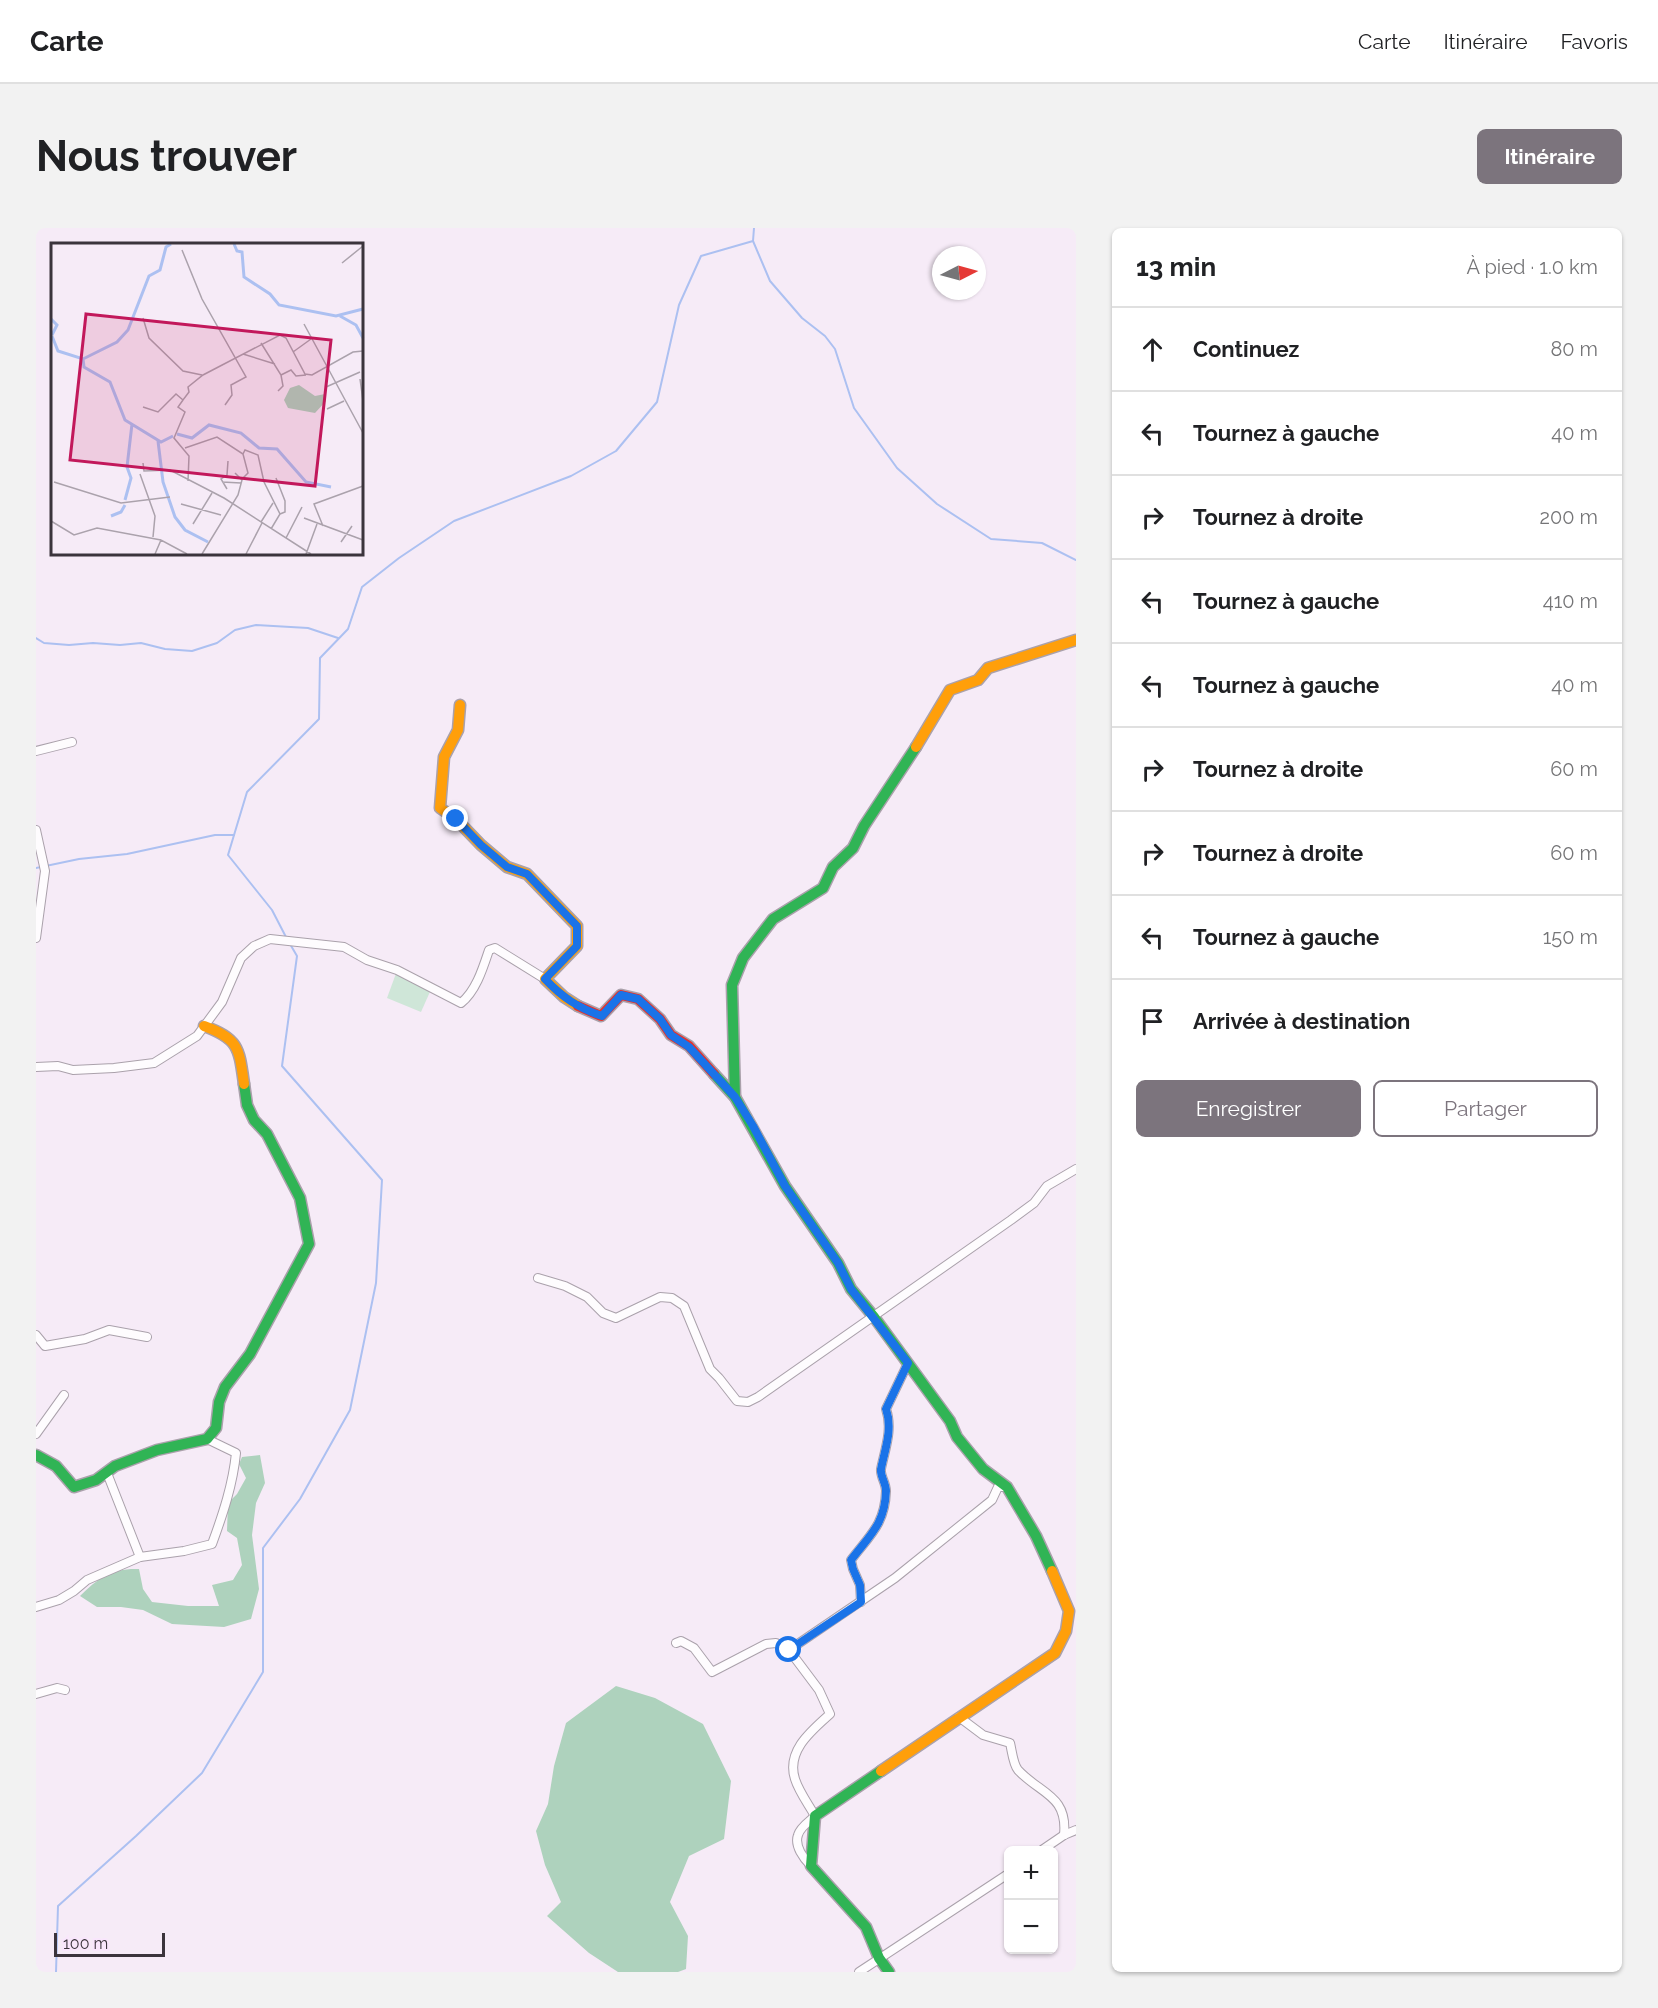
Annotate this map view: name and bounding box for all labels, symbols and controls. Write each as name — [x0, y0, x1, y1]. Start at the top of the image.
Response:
text: Carte — [30, 25, 103, 58]
text: Carte — [1358, 29, 1410, 54]
text: Itinéraire — [1443, 29, 1527, 54]
text: Favoris — [1560, 29, 1628, 54]
button: Itinéraire — [1477, 129, 1622, 184]
text: Nous trouver — [36, 132, 297, 181]
inset map — [51, 243, 363, 555]
north arrow — [932, 246, 986, 300]
text: 13 min — [1136, 252, 1216, 282]
text: À pied · 1.0 km — [1466, 255, 1598, 279]
icon: ahead — [1136, 333, 1169, 366]
text: Continuez — [1193, 336, 1299, 362]
text: 80 m — [1550, 337, 1598, 361]
icon: left — [1136, 417, 1169, 450]
text: Tournez à gauche — [1193, 420, 1379, 446]
text: 40 m — [1551, 421, 1598, 445]
icon: right — [1136, 501, 1169, 534]
text: Tournez à droite — [1193, 504, 1363, 530]
text: 200 m — [1540, 505, 1598, 529]
icon: left — [1136, 585, 1169, 618]
text: Tournez à gauche — [1193, 588, 1379, 614]
text: 410 m — [1543, 589, 1598, 613]
icon: left — [1136, 669, 1169, 702]
text: Tournez à gauche — [1193, 672, 1379, 698]
text: 40 m — [1551, 673, 1598, 697]
icon: right — [1136, 753, 1169, 786]
text: Tournez à droite — [1193, 756, 1363, 782]
text: 60 m — [1550, 757, 1598, 781]
route end — [442, 805, 468, 831]
icon: right — [1136, 837, 1169, 870]
text: Tournez à droite — [1193, 840, 1363, 866]
text: 60 m — [1550, 841, 1598, 865]
icon: left — [1136, 921, 1169, 954]
text: Tournez à gauche — [1193, 924, 1379, 950]
text: 150 m — [1543, 925, 1598, 949]
icon: arrive — [1136, 1005, 1169, 1038]
text: Arrivée à destination — [1193, 1008, 1410, 1034]
button: Enregistrer — [1136, 1080, 1361, 1137]
button: Partager — [1373, 1080, 1598, 1137]
route start — [775, 1636, 801, 1662]
map controls — [1004, 1846, 1058, 1954]
button: + — [1004, 1846, 1058, 1900]
button: − — [1004, 1900, 1058, 1954]
scale bar — [54, 1930, 165, 1958]
text: 100 m — [63, 1934, 108, 1953]

